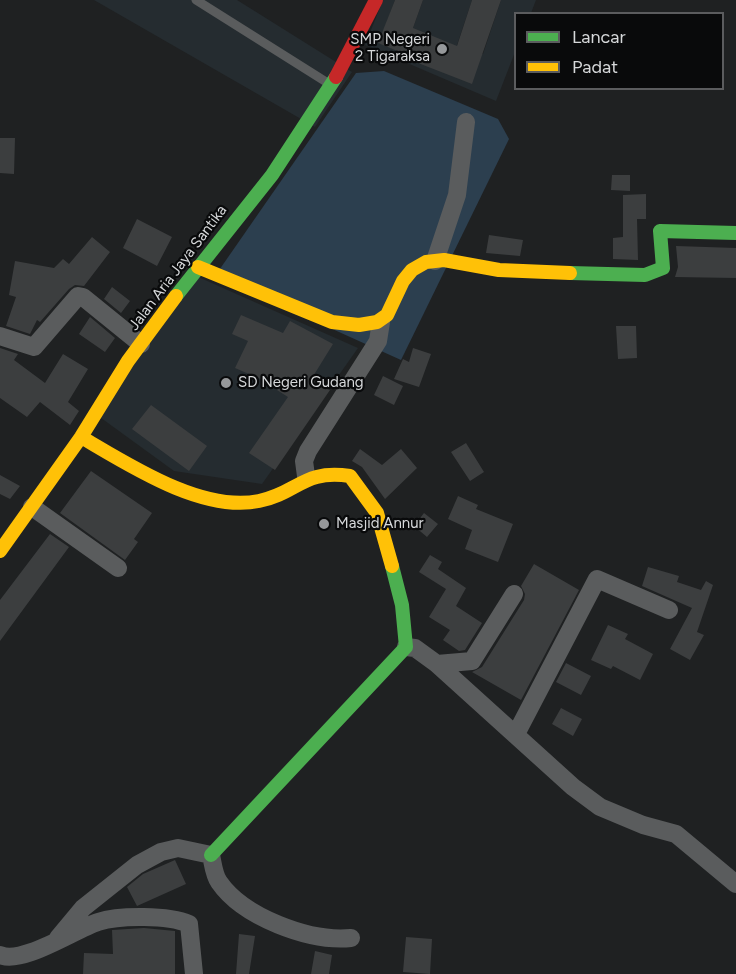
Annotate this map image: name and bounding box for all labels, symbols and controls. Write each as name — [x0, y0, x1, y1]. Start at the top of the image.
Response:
legend — [514, 12, 724, 90]
text: Lancar — [572, 26, 626, 48]
place label: SMP Negeri 2 Tigaraksa — [350, 31, 430, 66]
marker: SMP Negeri 2 Tigaraksa — [435, 42, 449, 56]
text: Padat — [572, 56, 618, 78]
street label: Jalan Aria Jaya Santika — [125, 202, 231, 334]
place label: SD Negeri Gudang — [238, 374, 364, 392]
marker: SD Negeri Gudang — [219, 376, 233, 390]
place label: Masjid Annur — [336, 515, 424, 533]
marker: Masjid Annur — [317, 517, 331, 531]

